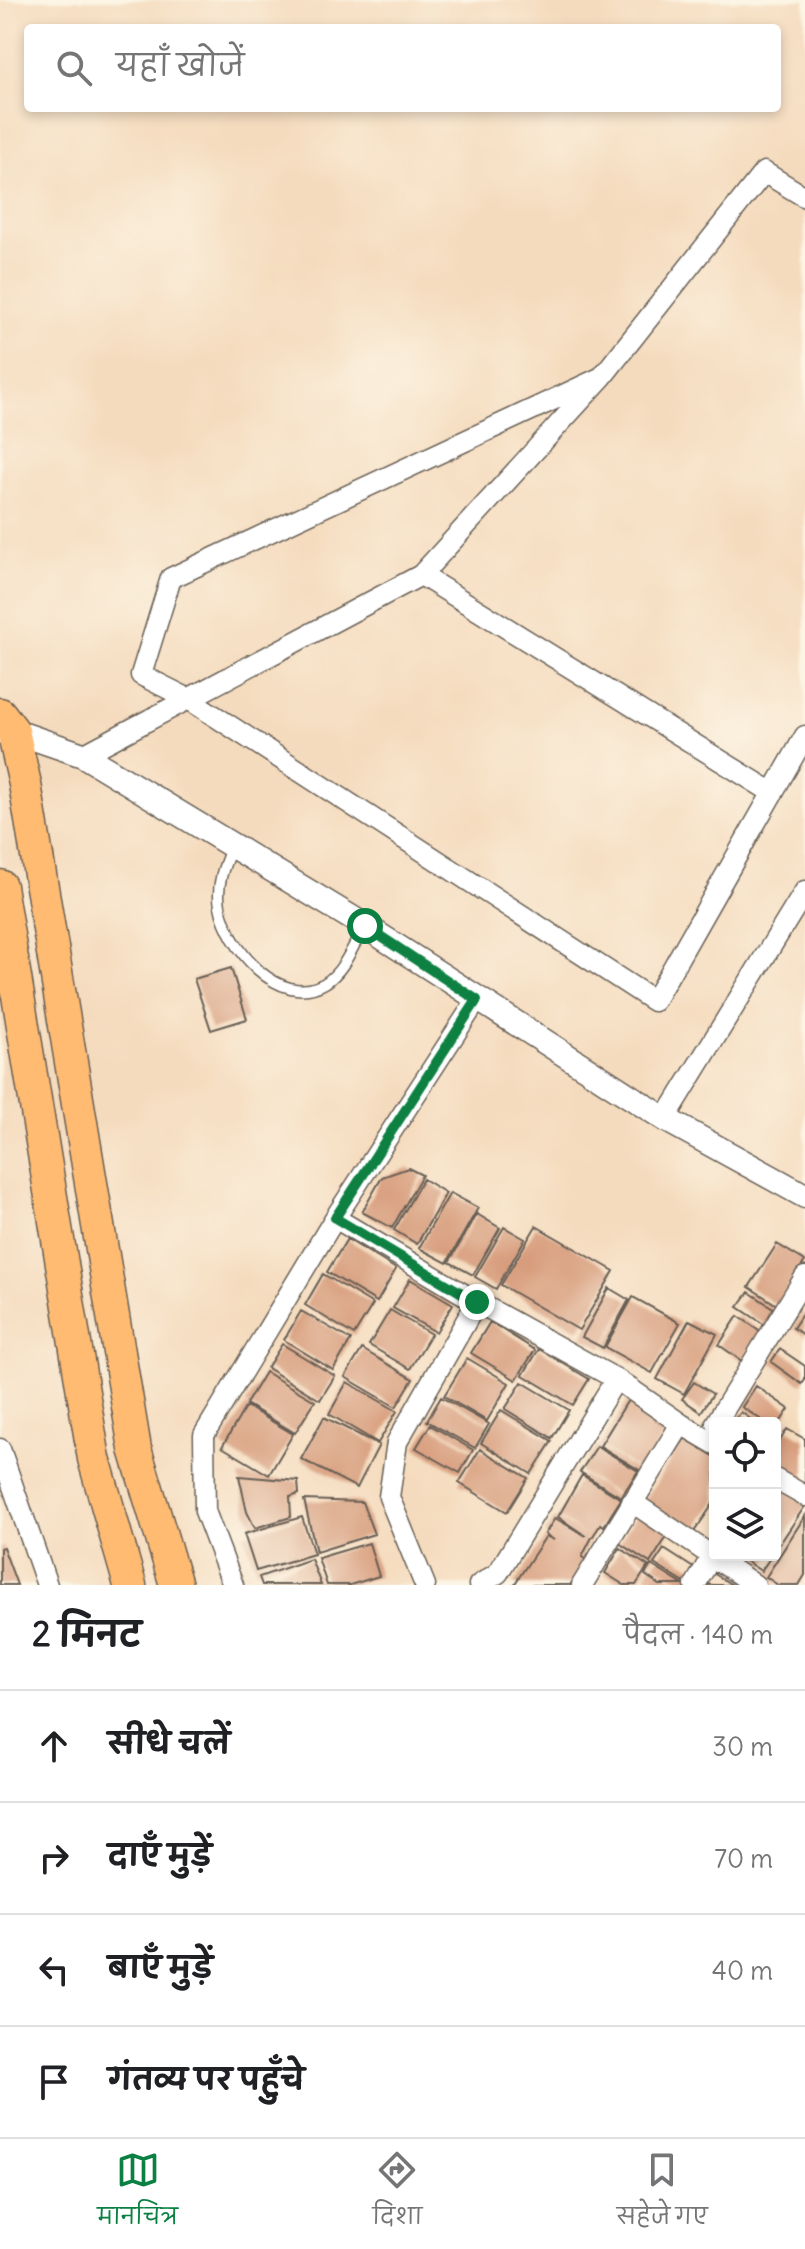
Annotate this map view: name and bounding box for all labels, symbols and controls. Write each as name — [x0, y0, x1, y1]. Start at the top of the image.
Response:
search box — [24, 24, 781, 112]
icon: search — [52, 46, 96, 90]
text: यहाँ खोजें — [116, 46, 244, 84]
route start — [347, 908, 383, 944]
route end — [459, 1284, 495, 1320]
map controls — [709, 1417, 781, 1561]
button: locate — [709, 1417, 781, 1489]
button: layers — [709, 1489, 781, 1561]
text: 2 मिनट — [32, 1612, 141, 1655]
text: पैदल · 140 m — [623, 1618, 773, 1651]
icon: ahead — [32, 1724, 76, 1768]
text: सीधे चलें — [108, 1724, 230, 1762]
text: 30 m — [712, 1730, 773, 1763]
icon: right — [32, 1836, 76, 1880]
text: दाएँ मुड़ें — [108, 1836, 212, 1874]
text: 70 m — [714, 1842, 773, 1875]
icon: left — [32, 1948, 76, 1992]
text: बाएँ मुड़ें — [108, 1948, 213, 1986]
text: 40 m — [712, 1954, 773, 1987]
icon: arrive — [32, 2060, 76, 2104]
text: गंतव्य पर पहुँचे — [108, 2060, 305, 2098]
tab: मानचित्र — [97, 2148, 178, 2241]
tab: दिशा — [372, 2148, 422, 2241]
tab: सहेजे गए — [617, 2148, 708, 2241]

